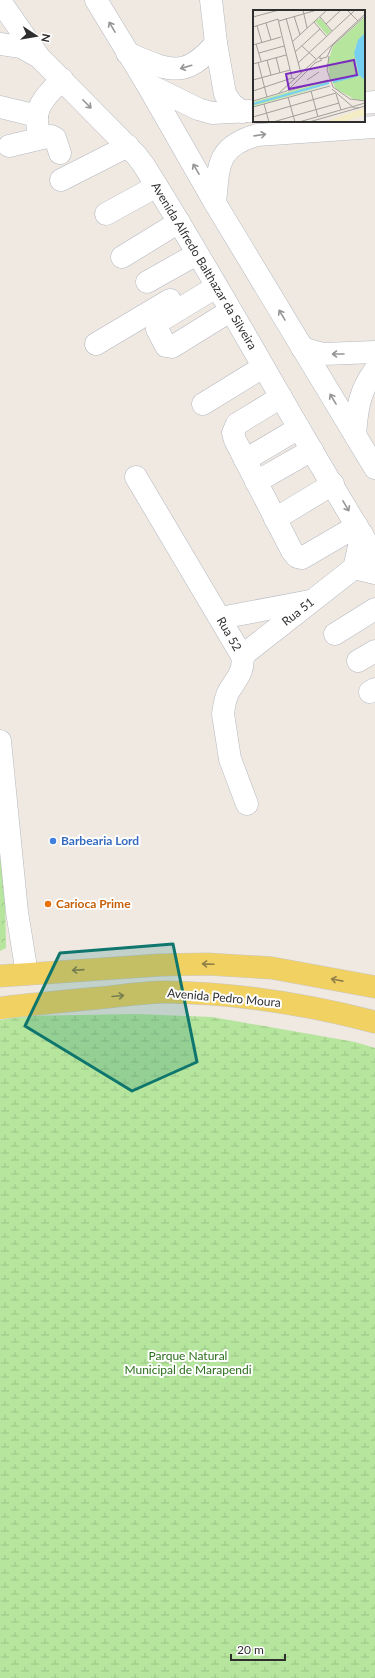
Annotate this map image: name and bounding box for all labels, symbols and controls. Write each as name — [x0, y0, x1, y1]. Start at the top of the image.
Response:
inset map — [253, 10, 365, 122]
north arrow — [16, 16, 56, 56]
one-way arrow — [107, 21, 115, 33]
text: N — [39, 33, 54, 44]
one-way arrow — [180, 64, 193, 71]
one-way arrow — [82, 99, 92, 109]
one-way arrow — [253, 131, 266, 139]
one-way arrow — [191, 163, 199, 175]
street label: Avenida Alfredo Balthazar da Silveira — [148, 179, 260, 352]
one-way arrow — [278, 309, 286, 321]
one-way arrow — [332, 350, 345, 358]
one-way arrow — [329, 394, 337, 405]
one-way arrow — [342, 500, 350, 512]
street label: Rua 51 — [279, 594, 317, 629]
street label: Rua 52 — [214, 614, 245, 654]
place label: Barbearia Lord — [61, 833, 139, 848]
marker: Barbearia Lord — [48, 836, 58, 846]
place label: Carioca Prime — [56, 896, 131, 911]
marker: Carioca Prime — [43, 899, 53, 909]
one-way arrow — [202, 960, 215, 968]
one-way arrow — [72, 967, 85, 974]
one-way arrow — [331, 976, 344, 984]
street label: Avenida Pedro Moura — [167, 985, 281, 1010]
one-way arrow — [111, 992, 124, 1000]
park label: Parque Natural Municipal de Marapendi — [124, 1348, 252, 1377]
scale bar — [231, 1636, 285, 1662]
text: 20 m — [237, 1642, 264, 1657]

